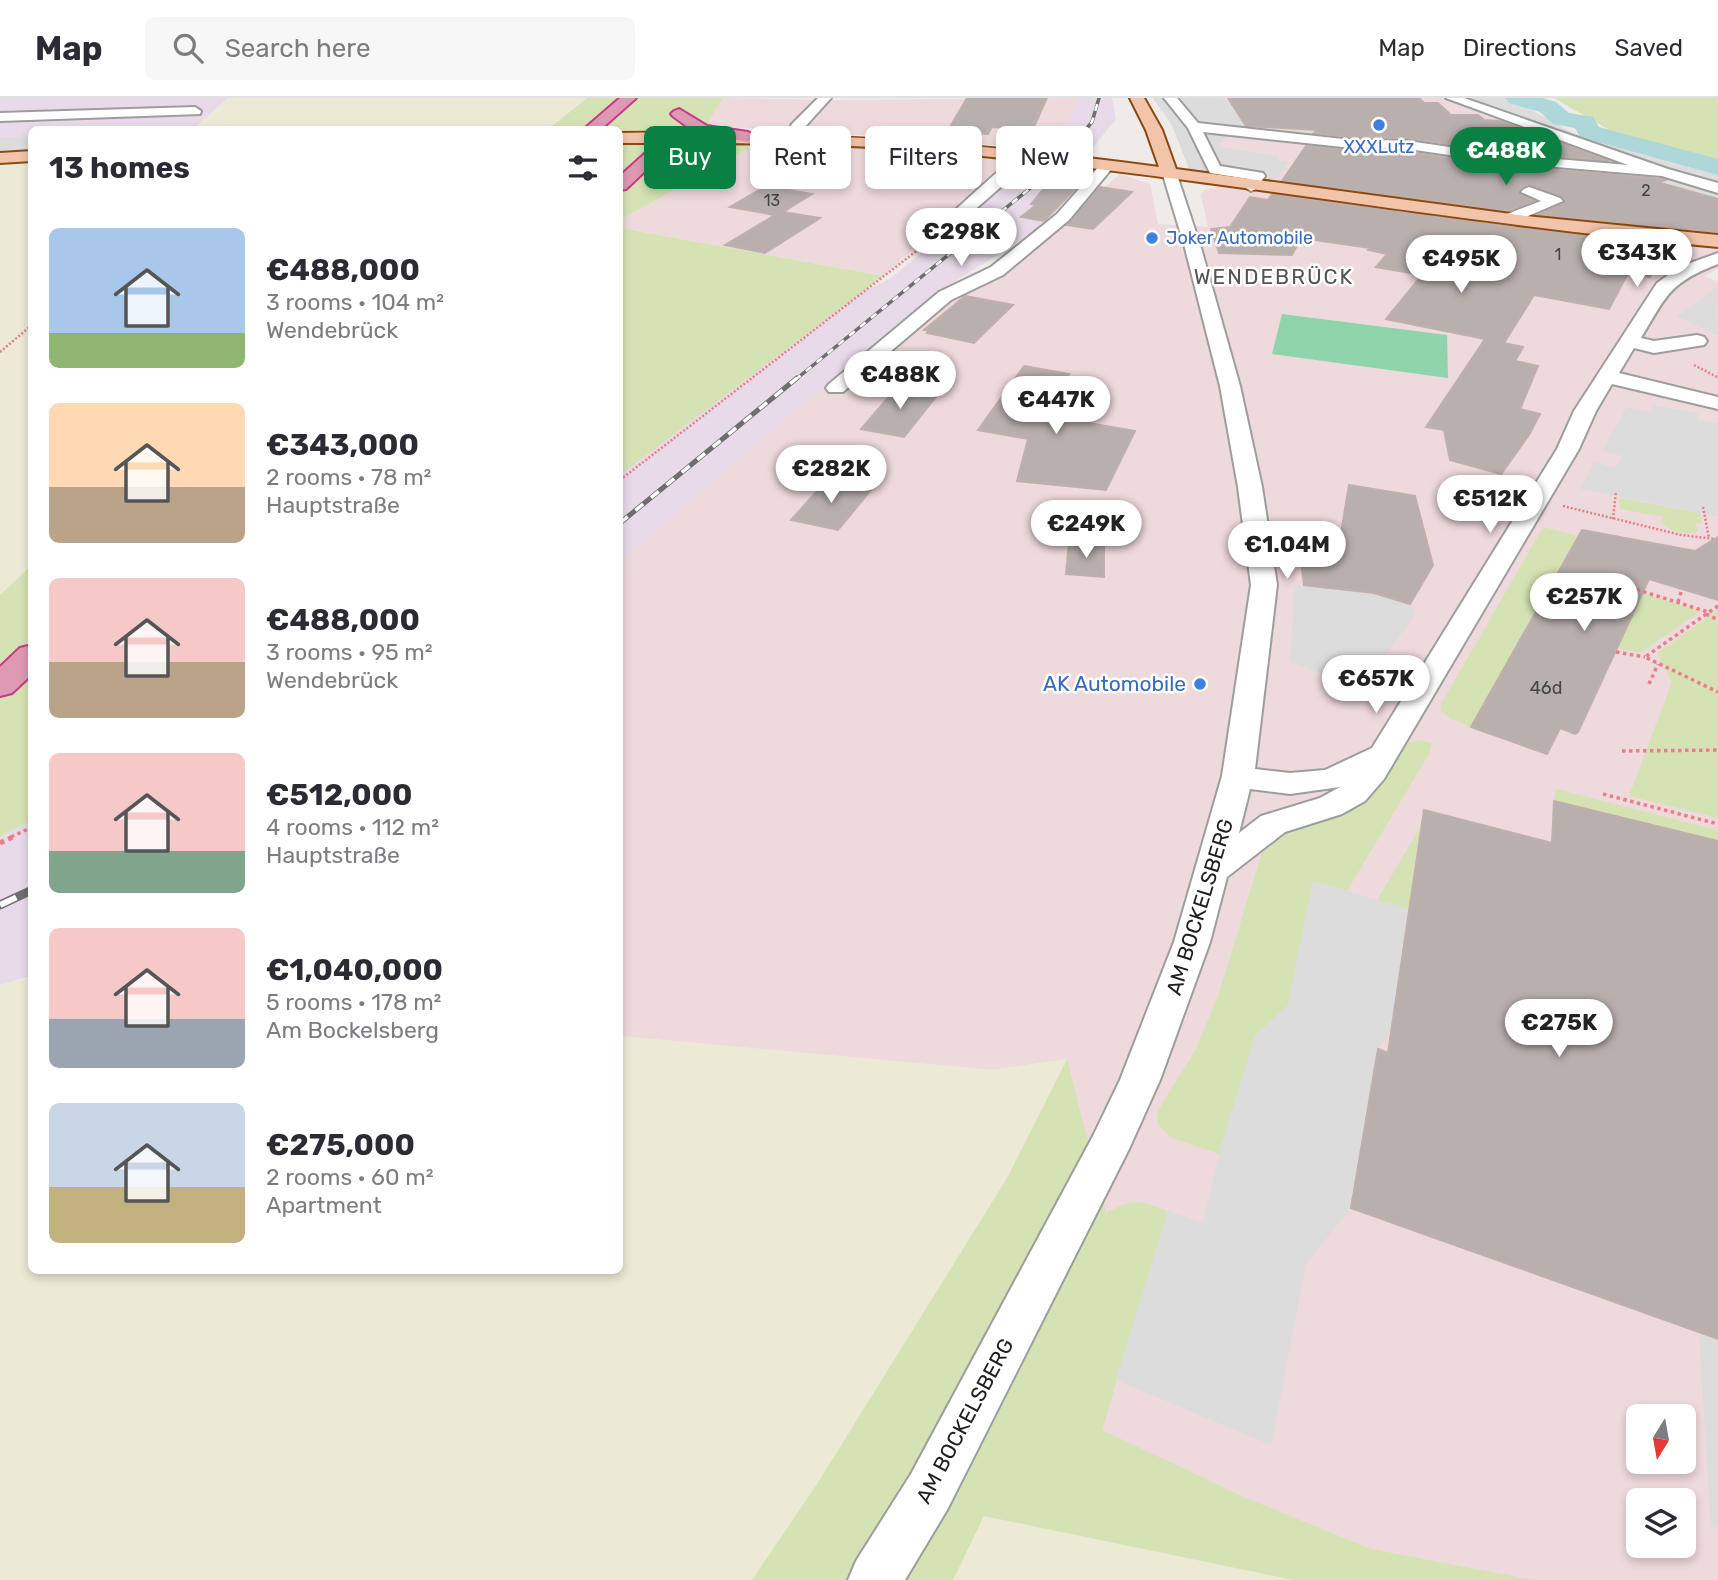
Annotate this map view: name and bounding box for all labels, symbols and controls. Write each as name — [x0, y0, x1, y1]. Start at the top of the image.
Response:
search box — [145, 17, 635, 80]
text: Map — [35, 29, 103, 68]
icon: search — [169, 29, 207, 67]
text: Search here — [225, 33, 370, 64]
text: Map — [1378, 34, 1425, 62]
text: Directions — [1463, 34, 1576, 62]
text: Saved — [1614, 34, 1683, 62]
marker: XXXLutz — [1371, 117, 1387, 133]
chip: Buy — [644, 126, 736, 189]
chip: Rent — [750, 126, 851, 189]
chip: Filters — [865, 126, 982, 189]
chip: New — [996, 126, 1093, 189]
pin: €488K — [1457, 127, 1555, 187]
place label: XXXLutz — [1343, 136, 1415, 158]
text: €488K — [1466, 136, 1546, 164]
icon: filters — [564, 149, 602, 187]
text: 13 homes — [49, 150, 190, 186]
house number: 2 — [1641, 181, 1651, 200]
house number: 13 — [764, 191, 780, 210]
pin: €298K — [912, 208, 1010, 268]
text: €298K — [922, 217, 1000, 245]
place label: Joker Automobile — [1166, 227, 1313, 249]
marker: Joker Automobile — [1144, 230, 1160, 246]
pin: €343K — [1588, 230, 1686, 289]
pin: €495K — [1412, 236, 1510, 295]
text: €343K — [1597, 238, 1677, 266]
text: €495K — [1422, 244, 1500, 272]
house number: 1 — [1555, 245, 1561, 264]
text: €488,000 — [266, 252, 420, 288]
icon: home — [105, 256, 189, 340]
district label: WENDEBRÜCK — [1194, 264, 1354, 289]
text: 3 rooms · 104 m² — [266, 288, 444, 316]
text: Wendebrück — [266, 316, 398, 344]
pin: €488K — [851, 352, 949, 411]
text: €488K — [860, 360, 940, 388]
pin: €447K — [1007, 376, 1105, 436]
text: €447K — [1017, 385, 1095, 413]
text: €343,000 — [266, 427, 419, 463]
icon: home — [105, 431, 189, 515]
pin: €282K — [782, 446, 880, 505]
text: €282K — [792, 454, 870, 482]
text: 2 rooms · 78 m² — [266, 463, 431, 491]
pin: €512K — [1441, 476, 1539, 535]
text: €512K — [1453, 484, 1527, 512]
text: Hauptstraße — [266, 491, 400, 519]
pin: €249K — [1037, 500, 1135, 560]
text: €249K — [1047, 509, 1125, 537]
pin: €1.04M — [1230, 522, 1344, 581]
text: €1.04M — [1244, 530, 1330, 558]
pin: €257K — [1535, 574, 1633, 633]
text: €257K — [1546, 582, 1622, 610]
text: €488,000 — [266, 602, 420, 638]
icon: home — [105, 606, 189, 690]
text: 3 rooms · 95 m² — [266, 638, 433, 666]
pin: €657K — [1327, 656, 1425, 715]
text: €657K — [1338, 664, 1414, 692]
text: Wendebrück — [266, 666, 398, 694]
place label: AK Automobile — [1043, 671, 1186, 696]
marker: AK Automobile — [1192, 676, 1208, 692]
house number: 46d — [1530, 677, 1562, 699]
text: €512,000 — [266, 777, 412, 813]
icon: home — [105, 781, 189, 865]
text: 4 rooms · 112 m² — [266, 813, 439, 841]
street label: AM BOCKELSBERG — [1161, 816, 1238, 998]
text: Hauptstraße — [266, 841, 400, 869]
text: €1,040,000 — [266, 952, 443, 988]
icon: home — [105, 956, 189, 1040]
text: 5 rooms · 178 m² — [266, 988, 441, 1016]
pin: €275K — [1510, 1000, 1608, 1059]
text: €275K — [1521, 1008, 1597, 1036]
text: Am Bockelsberg — [266, 1016, 439, 1044]
text: €275,000 — [266, 1127, 415, 1163]
icon: home — [105, 1131, 189, 1215]
text: 2 rooms · 60 m² — [266, 1163, 434, 1191]
text: Apartment — [266, 1191, 382, 1219]
street label: AM BOCKELSBERG — [911, 1334, 1019, 1507]
north arrow — [1626, 1404, 1696, 1474]
map controls — [1626, 1404, 1696, 1558]
button: layers — [1626, 1488, 1696, 1558]

